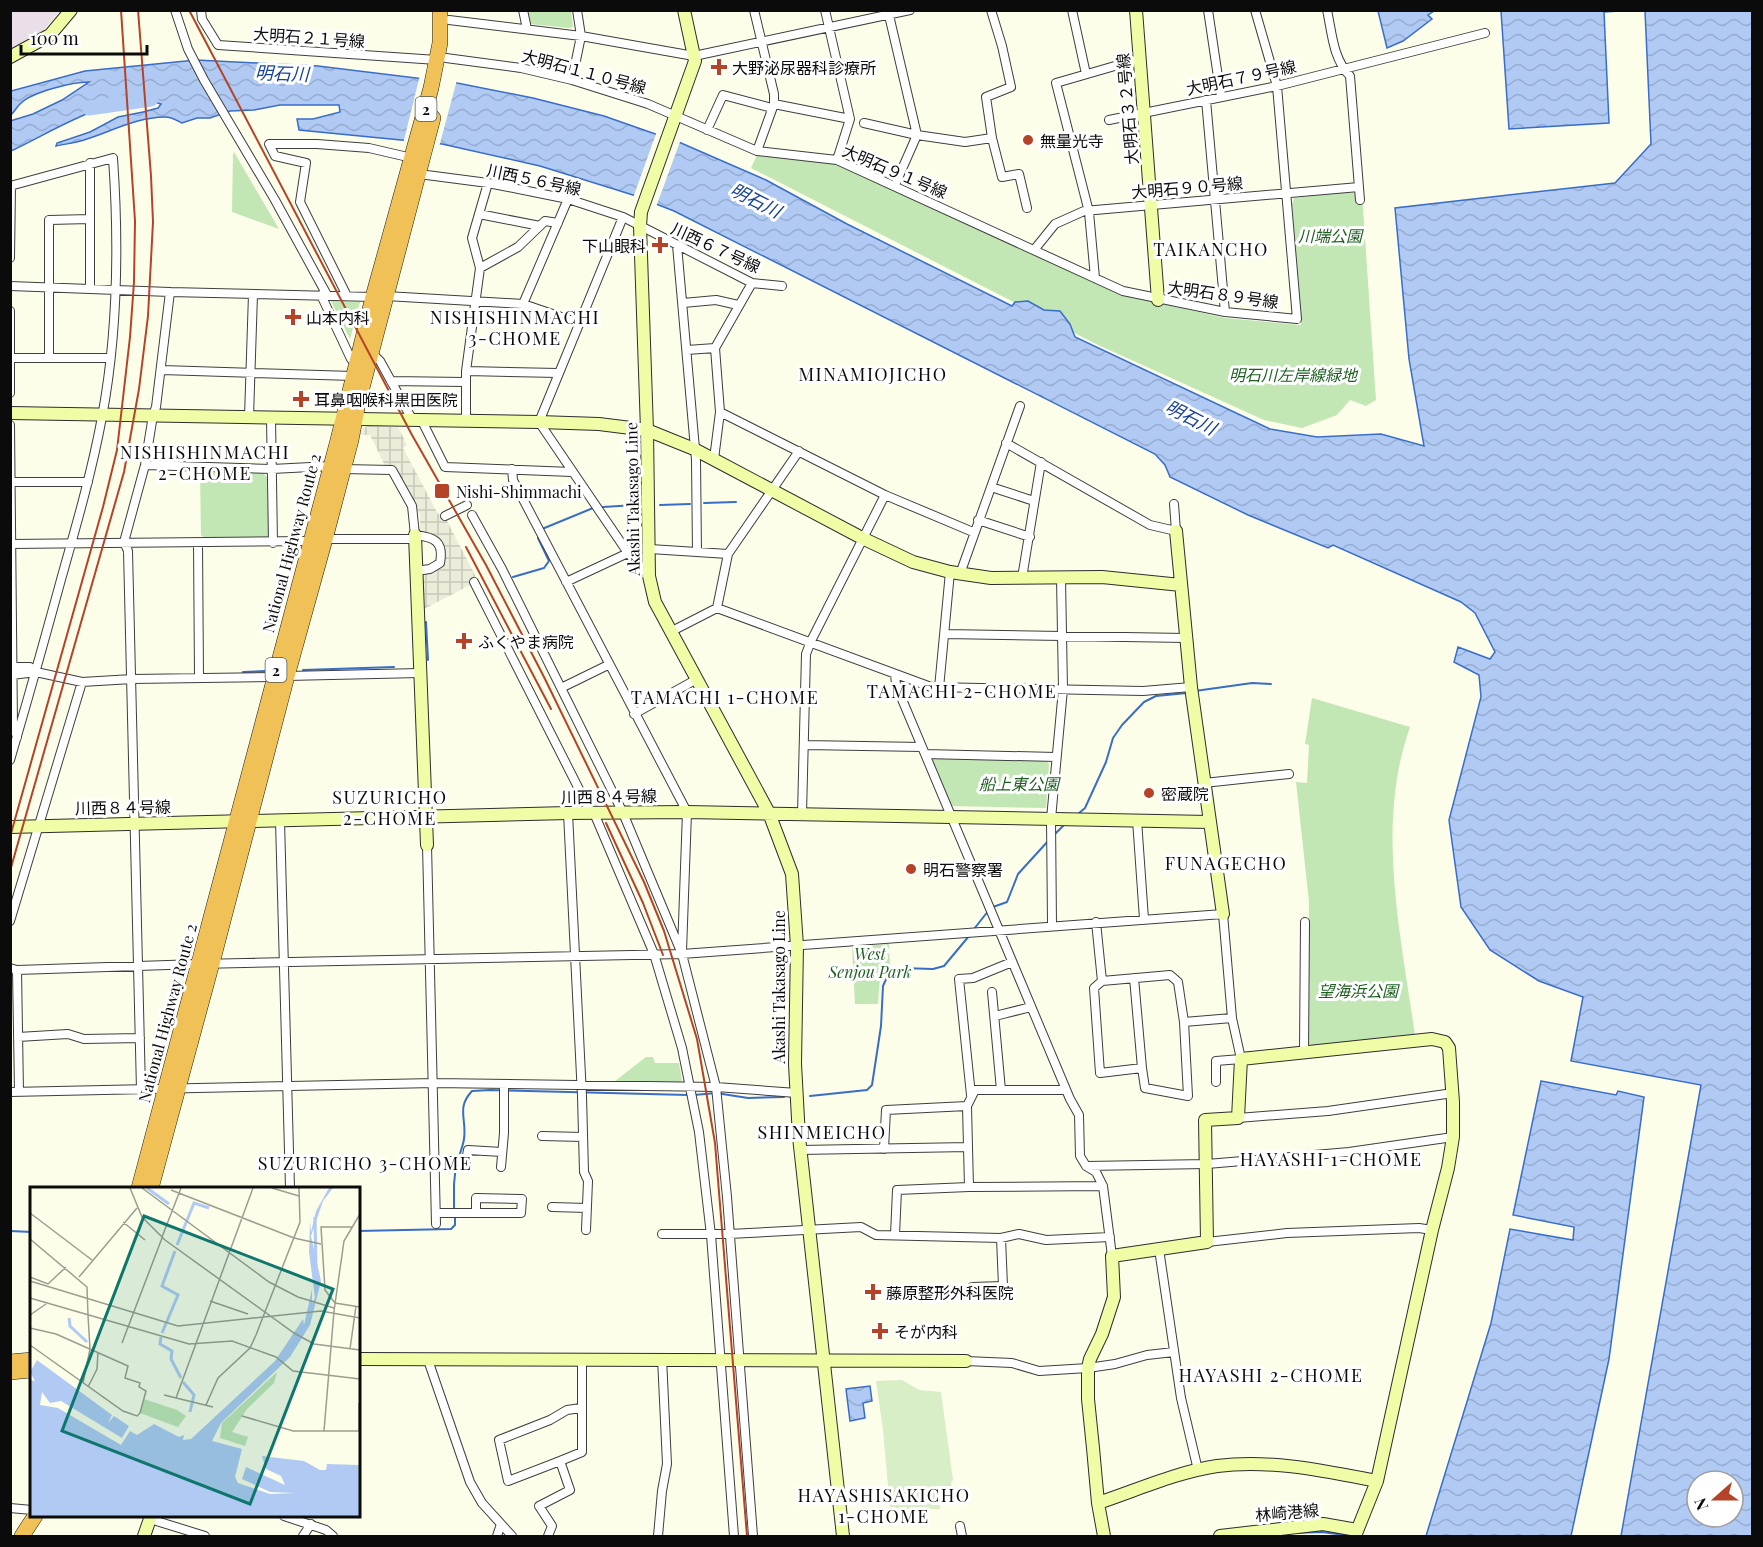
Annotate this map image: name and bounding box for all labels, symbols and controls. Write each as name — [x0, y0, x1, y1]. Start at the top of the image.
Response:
scale bar — [21, 18, 147, 56]
street label: 大明石２１号線 — [252, 23, 366, 51]
text: 100 m — [30, 26, 79, 50]
street label: 大明石１１０号線 — [519, 44, 649, 98]
street label: 大明石３２号線 — [1112, 52, 1142, 166]
street label: 大明石７９号線 — [1184, 55, 1298, 99]
place label: 大野泌尿器科診療所 — [732, 57, 876, 78]
marker: 大野泌尿器科診療所 — [710, 58, 728, 76]
water label: 明石川 — [255, 60, 311, 86]
road number: 2 — [416, 97, 436, 121]
place label: 無量光寺 — [1040, 130, 1104, 151]
marker: 無量光寺 — [1021, 133, 1035, 147]
street label: 大明石９１号線 — [839, 139, 951, 203]
street label: 川西５６号線 — [485, 159, 583, 199]
street label: 大明石９０号線 — [1130, 172, 1244, 202]
water label: 明石川 — [726, 177, 787, 224]
street label: 川西６７号線 — [668, 217, 764, 277]
park label: 川端公園 — [1298, 225, 1364, 246]
place label: 下山眼科 — [582, 235, 646, 256]
marker: 下山眼科 — [651, 236, 669, 254]
district label: TAIKANCHO — [1153, 237, 1269, 261]
street label: 大明石８９号線 — [1166, 276, 1280, 312]
district label: NISHISHINMACHI 3-CHOME — [430, 305, 600, 350]
place label: 山本内科 — [306, 307, 370, 328]
marker: 山本内科 — [284, 308, 302, 326]
district label: MINAMIOJICHO — [798, 362, 948, 386]
park label: 明石川左岸線緑地 — [1229, 364, 1359, 385]
place label: 耳鼻咽喉科黒田医院 — [314, 389, 458, 410]
marker: 耳鼻咽喉科黒田医院 — [292, 390, 310, 408]
water label: 明石川 — [1161, 394, 1222, 441]
street label: Akashi Takasago Line — [620, 422, 644, 577]
district label: NISHISHINMACHI 2-CHOME — [120, 440, 290, 485]
street label: National Highway Route 2 — [257, 451, 325, 635]
place label: Nishi-Shimmachi — [456, 481, 582, 502]
marker: Nishi-Shimmachi — [433, 482, 451, 500]
place label: ふくやま病院 — [478, 631, 574, 652]
marker: ふくやま病院 — [455, 632, 473, 650]
road number: 2 — [266, 658, 286, 682]
district label: TAMACHI 2-CHOME — [867, 679, 1057, 703]
district label: TAMACHI 1-CHOME — [631, 685, 819, 709]
park label: 船上東公園 — [979, 773, 1061, 794]
place label: 密蔵院 — [1161, 783, 1209, 804]
district label: SUZURICHO 2-CHOME — [332, 785, 448, 830]
street label: 川西８４号線 — [561, 785, 657, 807]
marker: 密蔵院 — [1142, 786, 1156, 800]
street label: 川西８４号線 — [75, 796, 171, 818]
district label: FUNAGECHO — [1165, 851, 1287, 875]
place label: 明石警察署 — [923, 859, 1003, 880]
marker: 明石警察署 — [904, 862, 918, 876]
street label: Akashi Takasago Line — [768, 910, 789, 1065]
street label: National Highway Route 2 — [133, 921, 201, 1105]
park label: West Senjou Park — [827, 943, 912, 982]
park label: 望海浜公園 — [1318, 980, 1400, 1001]
district label: SHINMEICHO — [758, 1120, 886, 1144]
district label: HAYASHI 1-CHOME — [1240, 1147, 1422, 1171]
district label: SUZURICHO 3-CHOME — [258, 1151, 472, 1175]
inset map — [30, 1187, 360, 1517]
place label: 藤原整形外科医院 — [886, 1282, 1014, 1303]
marker: 藤原整形外科医院 — [864, 1283, 882, 1301]
place label: そが内科 — [894, 1321, 958, 1342]
marker: そが内科 — [871, 1322, 889, 1340]
district label: HAYASHI 2-CHOME — [1179, 1363, 1363, 1387]
north arrow — [1685, 1469, 1745, 1529]
district label: HAYASHISAKICHO 1-CHOME — [797, 1483, 971, 1528]
text: N — [1688, 1495, 1712, 1514]
street label: 林崎港線 — [1254, 1499, 1320, 1525]

